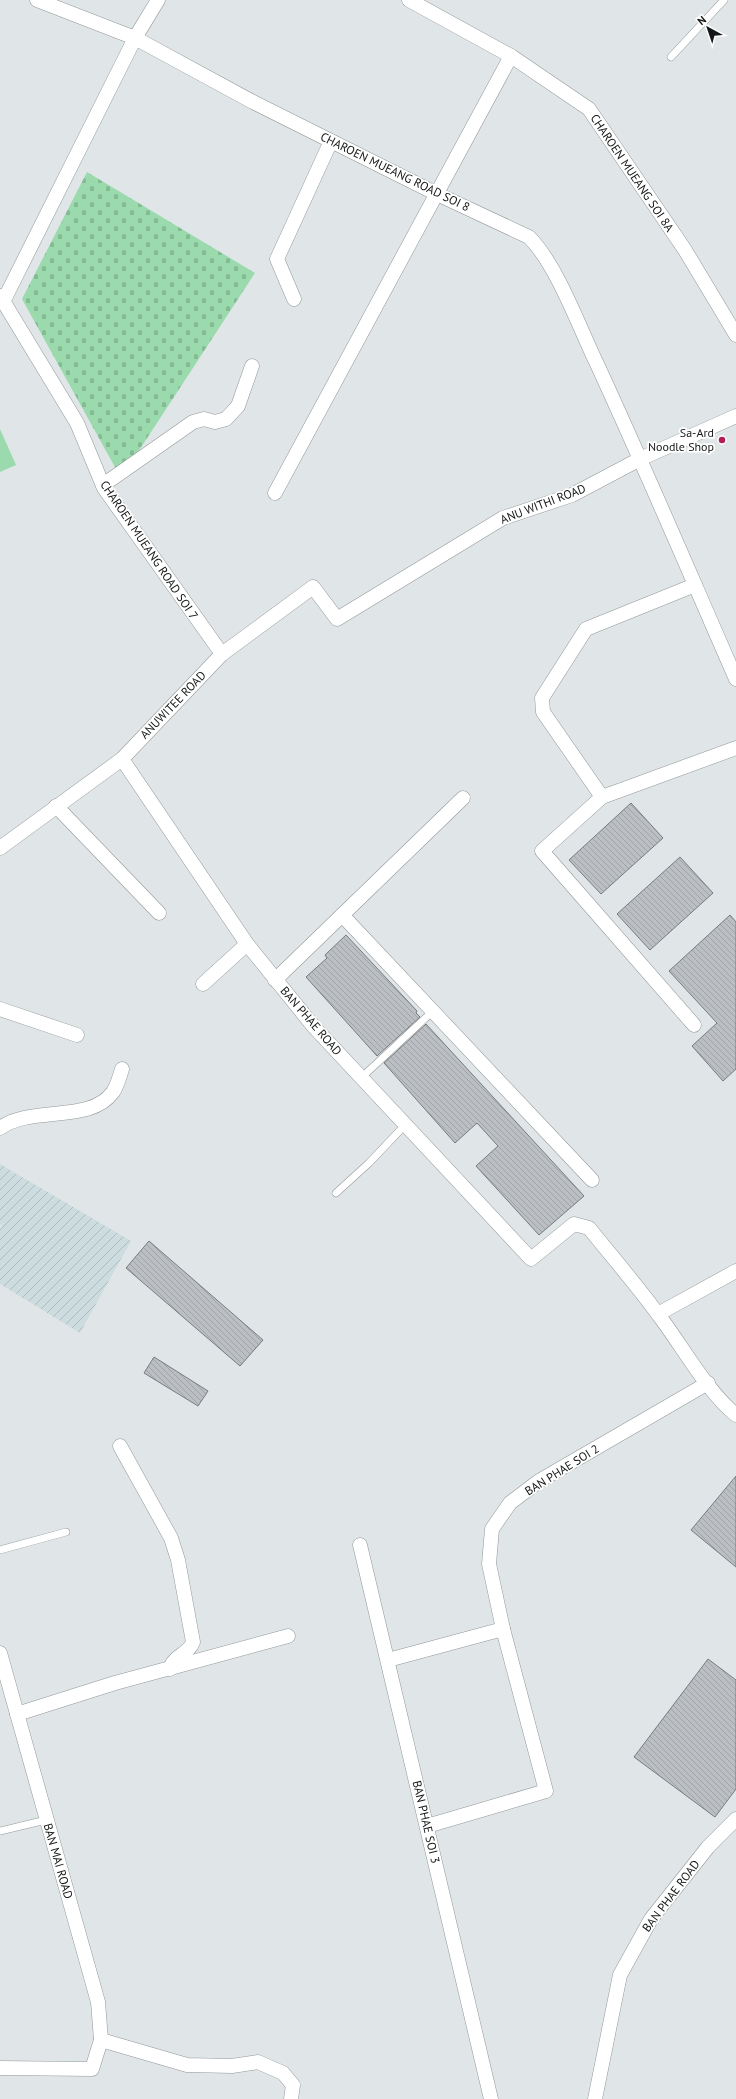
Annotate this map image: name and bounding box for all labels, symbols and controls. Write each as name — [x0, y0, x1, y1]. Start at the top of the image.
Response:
north arrow — [688, 8, 728, 48]
text: N — [694, 13, 709, 28]
street label: CHAROEN MUEANG SOI 8A — [587, 111, 677, 234]
street label: CHAROEN MUEANG ROAD SOI 8 — [318, 129, 472, 214]
place label: Sa-Ard Noodle Shop — [648, 425, 714, 454]
marker: Sa-Ard Noodle Shop — [717, 435, 727, 445]
street label: CHAROEN MUEANG ROAD SOI 7 — [97, 477, 202, 622]
street label: ANU WITHI ROAD — [498, 480, 588, 527]
street label: ANUWITEE ROAD — [137, 668, 209, 742]
street label: BAN PHAE ROAD — [277, 983, 345, 1058]
street label: BAN PHAE SOI 2 — [522, 1441, 602, 1498]
street label: BAN PHAE SOI 3 — [410, 1779, 443, 1865]
street label: BAN MAI ROAD — [41, 1821, 76, 1901]
street label: BAN PHAE ROAD — [639, 1857, 703, 1935]

